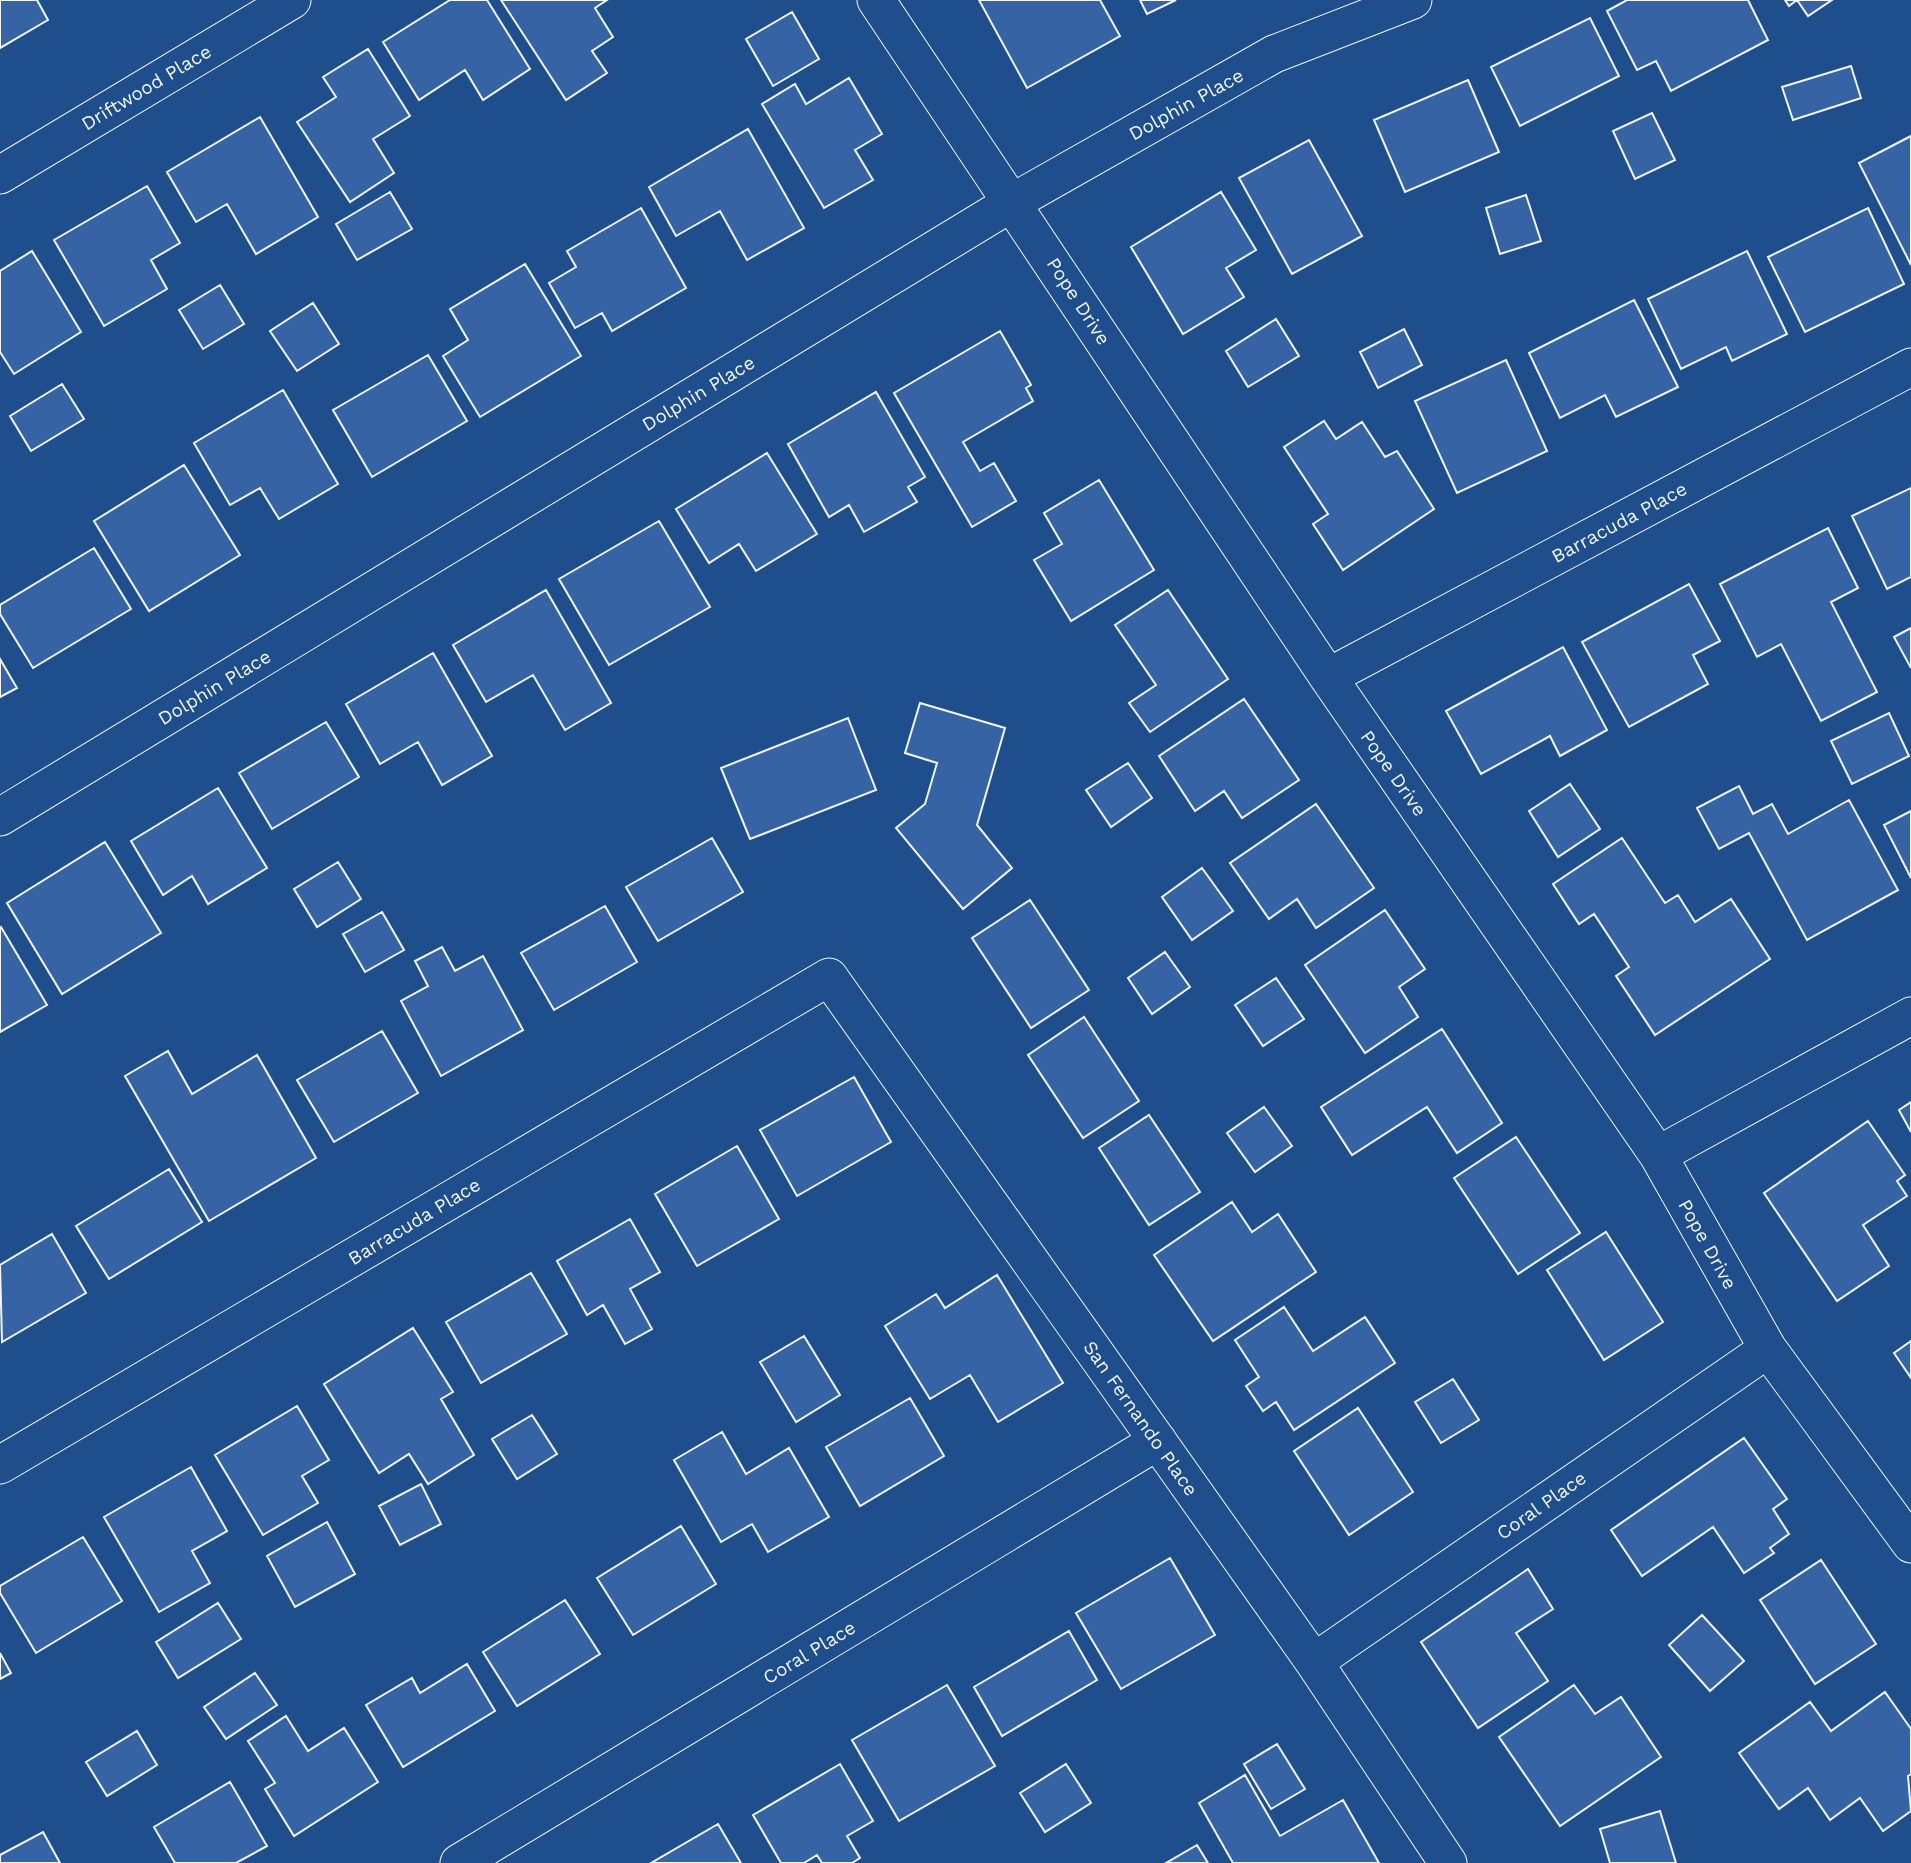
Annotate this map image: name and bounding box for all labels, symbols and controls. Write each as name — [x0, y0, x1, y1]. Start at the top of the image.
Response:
street label: Driftwood Place — [77, 40, 215, 135]
street label: Dolphin Place — [1125, 63, 1248, 145]
street label: Pope Drive — [1042, 253, 1115, 349]
street label: Dolphin Place — [638, 351, 759, 436]
street label: Barracuda Place — [1548, 477, 1691, 568]
street label: Dolphin Place — [154, 645, 275, 730]
street label: Pope Drive — [1356, 726, 1432, 821]
street label: Barracuda Place — [344, 1173, 484, 1270]
street label: Pope Drive — [1673, 1195, 1742, 1293]
street label: San Fernando Place — [1078, 1336, 1203, 1500]
street label: Coral Place — [1492, 1466, 1591, 1545]
street label: Coral Place — [759, 1616, 860, 1689]

